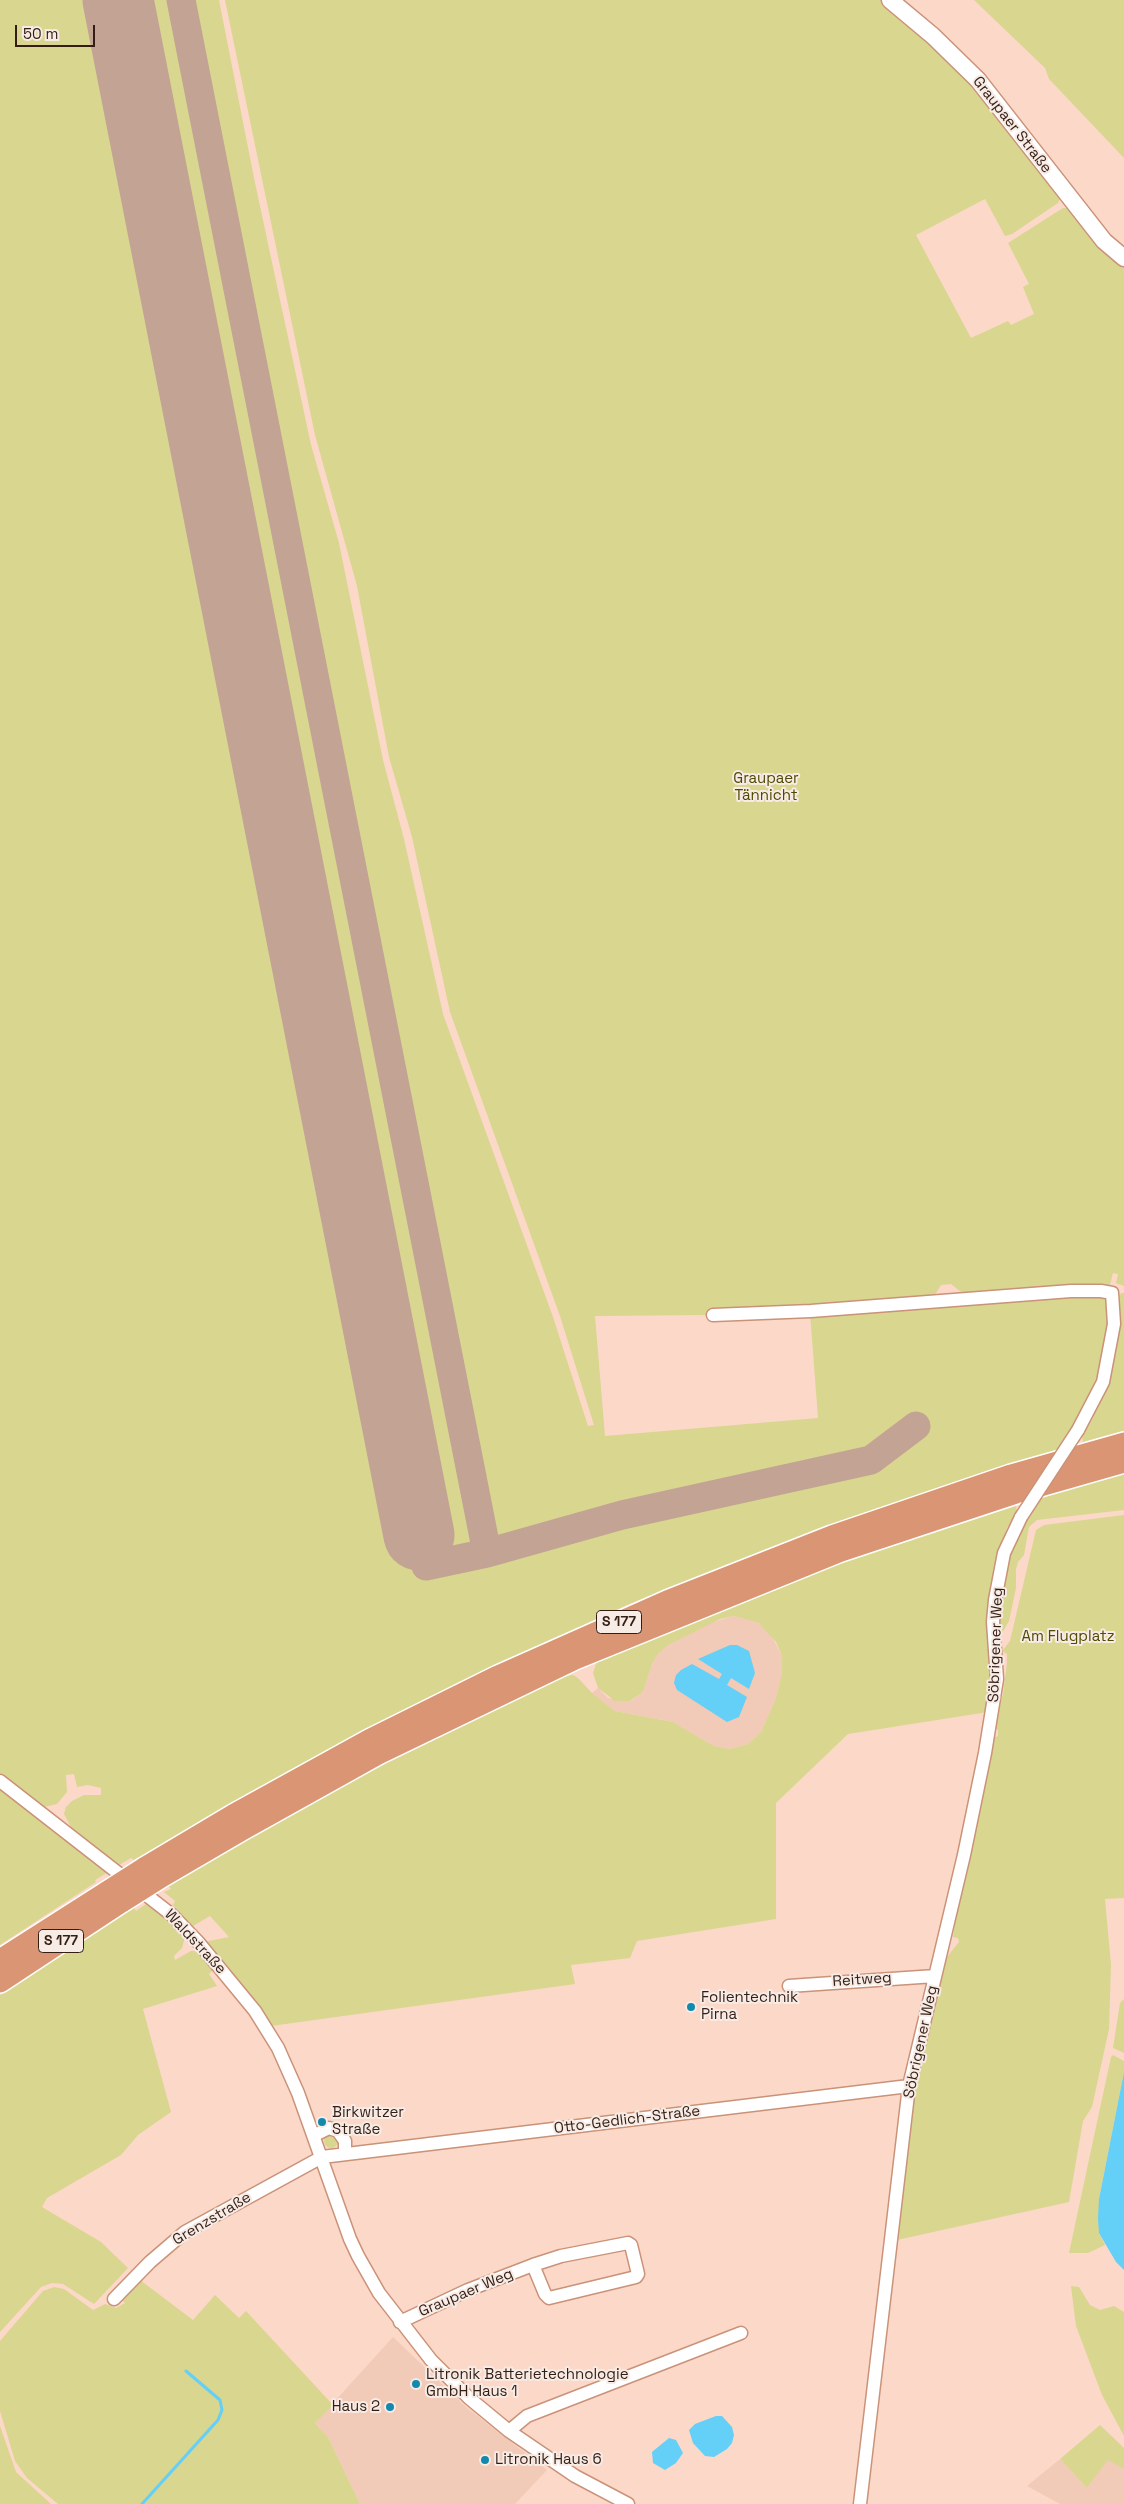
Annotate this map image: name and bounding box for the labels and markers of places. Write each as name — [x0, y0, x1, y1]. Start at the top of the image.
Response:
place label: Folientechnik Pirna — [701, 1989, 798, 2024]
marker: Folientechnik Pirna — [685, 2001, 697, 2013]
place label: Birkwitzer Straße — [332, 2104, 404, 2139]
marker: Birkwitzer Straße — [316, 2116, 328, 2128]
place label: Litronik Batterietechnologie GmbH Haus 1 — [426, 2366, 629, 2401]
marker: Litronik Batterietechnologie GmbH Haus 1 — [410, 2378, 422, 2390]
place label: Haus 2 — [332, 2398, 380, 2416]
marker: Haus 2 — [384, 2401, 396, 2413]
place label: Litronik Haus 6 — [495, 2451, 602, 2469]
marker: Litronik Haus 6 — [479, 2454, 491, 2466]

